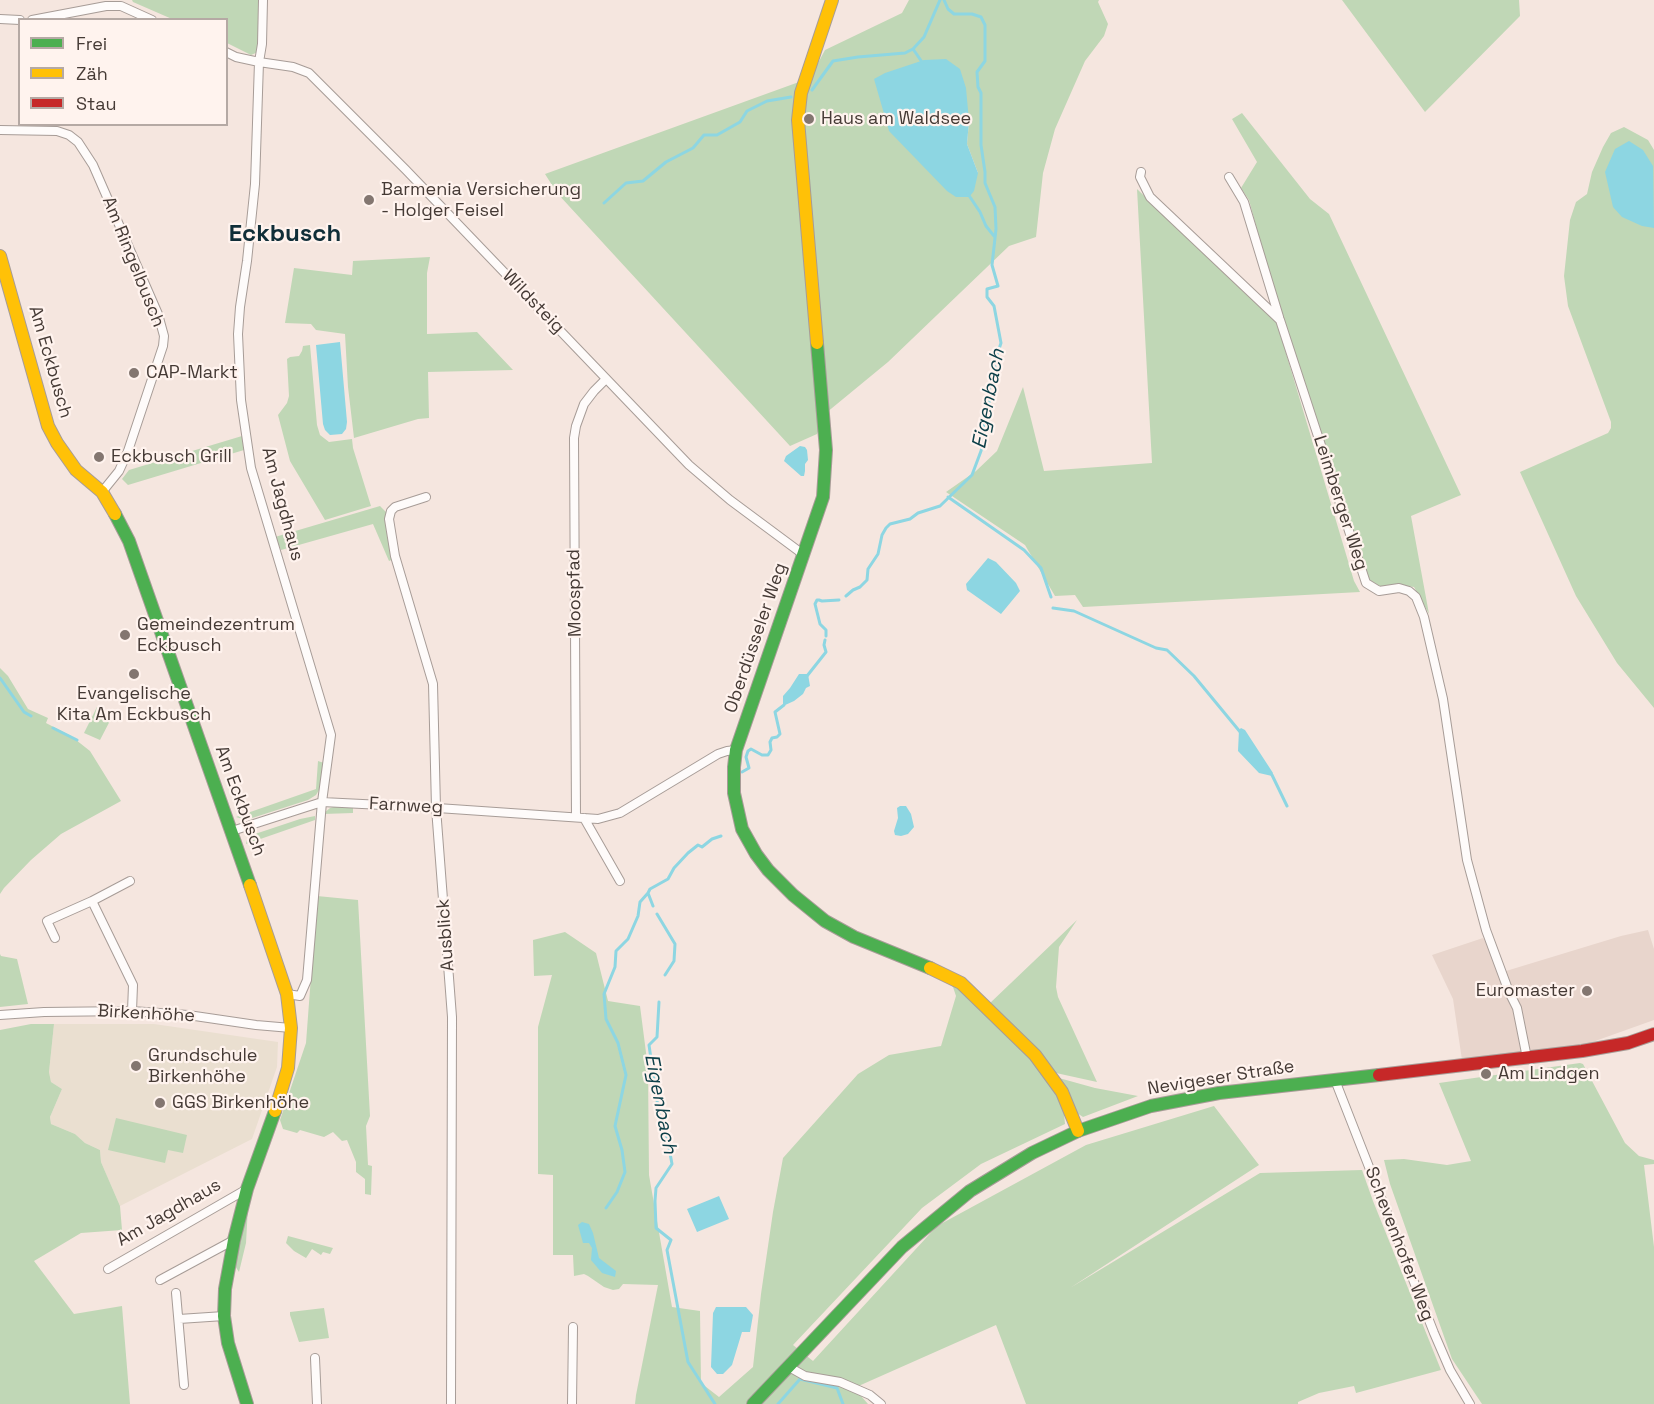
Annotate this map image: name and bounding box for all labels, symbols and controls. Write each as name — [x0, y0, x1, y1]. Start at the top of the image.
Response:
legend — [18, 18, 228, 126]
text: Frei — [76, 32, 107, 55]
text: Zäh — [76, 62, 108, 85]
text: Stau — [76, 92, 116, 115]
place label: Haus am Waldsee — [821, 108, 971, 130]
marker: Haus am Waldsee — [802, 112, 816, 126]
place label: Barmenia Versicherung - Holger Feisel — [381, 179, 581, 222]
marker: Barmenia Versicherung - Holger Feisel — [362, 193, 376, 207]
street label: Am Ringelbusch — [97, 194, 169, 330]
district label: Eckbusch — [229, 220, 341, 248]
street label: Wildsteig — [497, 266, 569, 338]
street label: Am Eckbusch — [24, 303, 76, 421]
water label: Eigenbach — [968, 347, 1010, 451]
place label: CAP-Markt — [146, 362, 238, 384]
marker: CAP-Markt — [127, 366, 141, 380]
street label: Leimberger Weg — [1308, 433, 1372, 573]
street label: Am Jagdhaus — [256, 445, 308, 563]
place label: Eckbusch Grill — [111, 446, 232, 468]
marker: Eckbusch Grill — [92, 450, 106, 464]
street label: Moospfad — [563, 549, 587, 637]
street label: Oberdüsseler Weg — [720, 560, 792, 716]
place label: Gemeindezentrum Eckbusch — [137, 614, 295, 656]
marker: Gemeindezentrum Eckbusch — [118, 628, 132, 642]
marker: Evangelische Kita Am Eckbusch — [127, 667, 141, 681]
place label: Evangelische Kita Am Eckbusch — [57, 683, 211, 726]
street label: Am Eckbusch — [210, 743, 270, 859]
street label: Farnweg — [368, 793, 444, 819]
street label: Ausblick — [433, 898, 459, 972]
place label: Euromaster — [1476, 980, 1575, 1002]
marker: Euromaster — [1580, 984, 1594, 998]
street label: Birkenhöhe — [97, 1001, 195, 1027]
place label: Grundschule Birkenhöhe — [148, 1045, 258, 1088]
water label: Eigenbach — [639, 1052, 681, 1156]
street label: Nevigeser Straße — [1146, 1056, 1296, 1100]
marker: Grundschule Birkenhöhe — [129, 1059, 143, 1073]
place label: Am Lindgen — [1498, 1063, 1600, 1085]
marker: Am Lindgen — [1479, 1067, 1493, 1081]
place label: GGS Birkenhöhe — [172, 1092, 309, 1114]
marker: GGS Birkenhöhe — [153, 1096, 167, 1110]
street label: Schevenhofer Weg — [1360, 1164, 1438, 1324]
street label: Am Jagdhaus — [113, 1174, 225, 1252]

